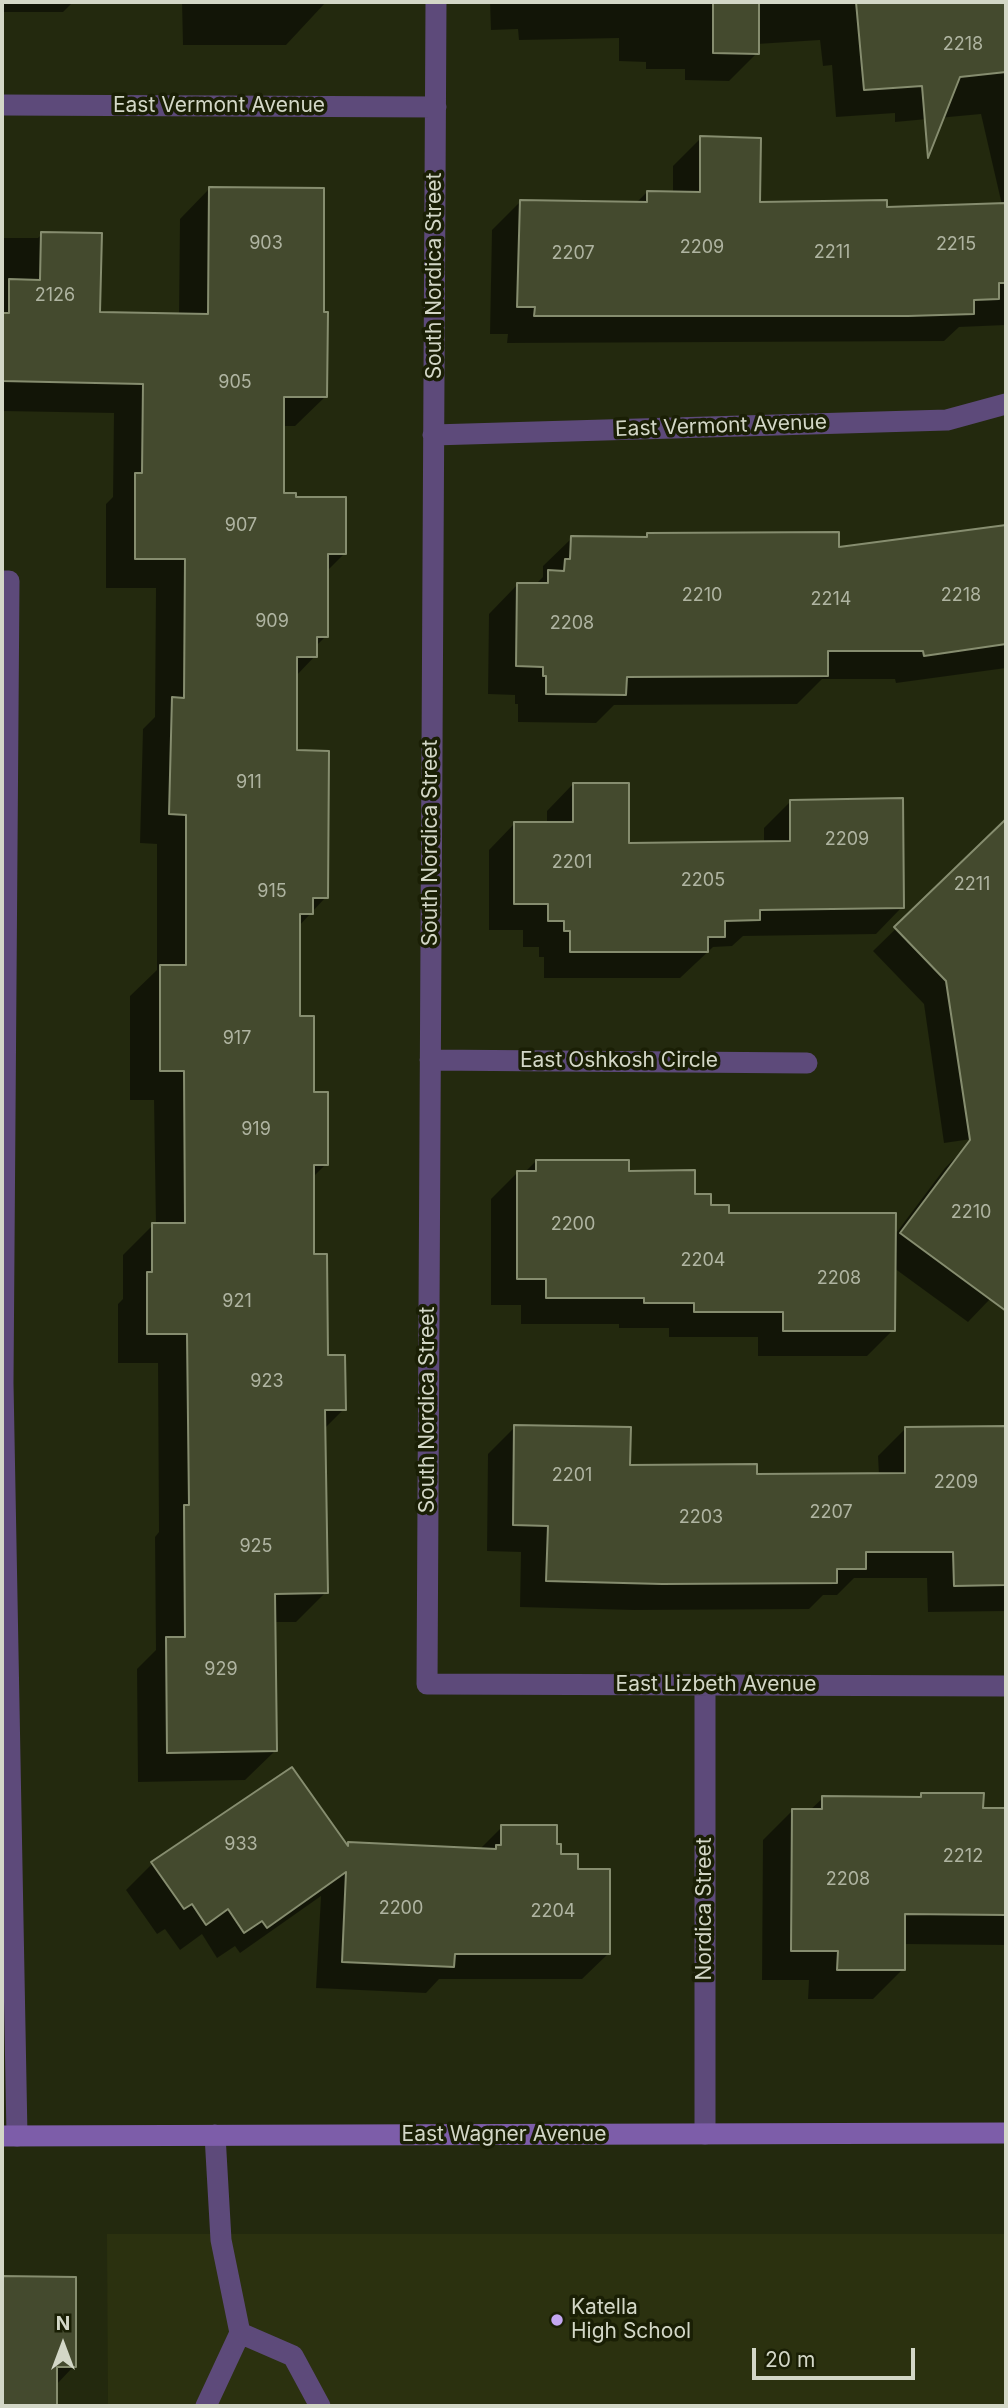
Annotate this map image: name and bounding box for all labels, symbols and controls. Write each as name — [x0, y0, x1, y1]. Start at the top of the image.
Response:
house number: 2218 — [943, 34, 983, 56]
street label: East Vermont Avenue — [113, 93, 325, 119]
street label: South Nordica Street — [422, 173, 448, 379]
house number: 903 — [249, 233, 283, 255]
house number: 2215 — [936, 234, 976, 256]
house number: 2209 — [680, 237, 724, 259]
house number: 2211 — [814, 242, 850, 264]
house number: 2207 — [551, 243, 595, 265]
house number: 2126 — [35, 285, 75, 307]
house number: 905 — [218, 372, 252, 394]
street label: East Vermont Avenue — [615, 410, 827, 442]
house number: 907 — [225, 515, 257, 537]
house number: 2210 — [682, 585, 722, 607]
house number: 2218 — [941, 585, 981, 607]
house number: 2214 — [811, 589, 851, 611]
house number: 909 — [255, 611, 289, 633]
house number: 2208 — [550, 613, 594, 635]
street label: South Nordica Street — [418, 740, 444, 946]
house number: 911 — [236, 772, 262, 794]
house number: 2209 — [825, 829, 869, 851]
house number: 2201 — [552, 852, 592, 874]
house number: 2205 — [681, 870, 725, 892]
house number: 2211 — [954, 874, 990, 896]
house number: 915 — [257, 881, 287, 903]
house number: 917 — [223, 1028, 251, 1050]
street label: East Oshkosh Circle — [520, 1048, 718, 1074]
house number: 919 — [241, 1119, 271, 1141]
house number: 2210 — [951, 1202, 991, 1224]
house number: 2200 — [551, 1214, 595, 1236]
house number: 2204 — [681, 1250, 725, 1272]
house number: 2208 — [817, 1268, 861, 1290]
house number: 921 — [222, 1291, 252, 1313]
street label: South Nordica Street — [415, 1307, 441, 1513]
house number: 923 — [250, 1371, 284, 1393]
house number: 2201 — [552, 1465, 592, 1487]
house number: 2209 — [934, 1472, 978, 1494]
house number: 2207 — [809, 1502, 853, 1524]
house number: 2203 — [679, 1507, 723, 1529]
house number: 925 — [239, 1536, 273, 1558]
house number: 929 — [204, 1659, 238, 1681]
street label: East Lizbeth Avenue — [616, 1672, 816, 1698]
house number: 933 — [224, 1834, 258, 1856]
street label: Nordica Street — [692, 1837, 718, 1981]
house number: 2212 — [943, 1846, 983, 1868]
house number: 2208 — [826, 1869, 870, 1891]
house number: 2200 — [379, 1898, 423, 1920]
house number: 2204 — [531, 1901, 575, 1923]
street label: East Wagner Avenue — [402, 2122, 606, 2148]
place label: Katella High School — [571, 2295, 691, 2345]
north arrow — [28, 2310, 98, 2380]
text: N — [56, 2312, 70, 2335]
marker: Katella High School — [549, 2312, 565, 2328]
scale bar — [756, 2334, 919, 2378]
text: 20 m — [765, 2347, 815, 2372]

